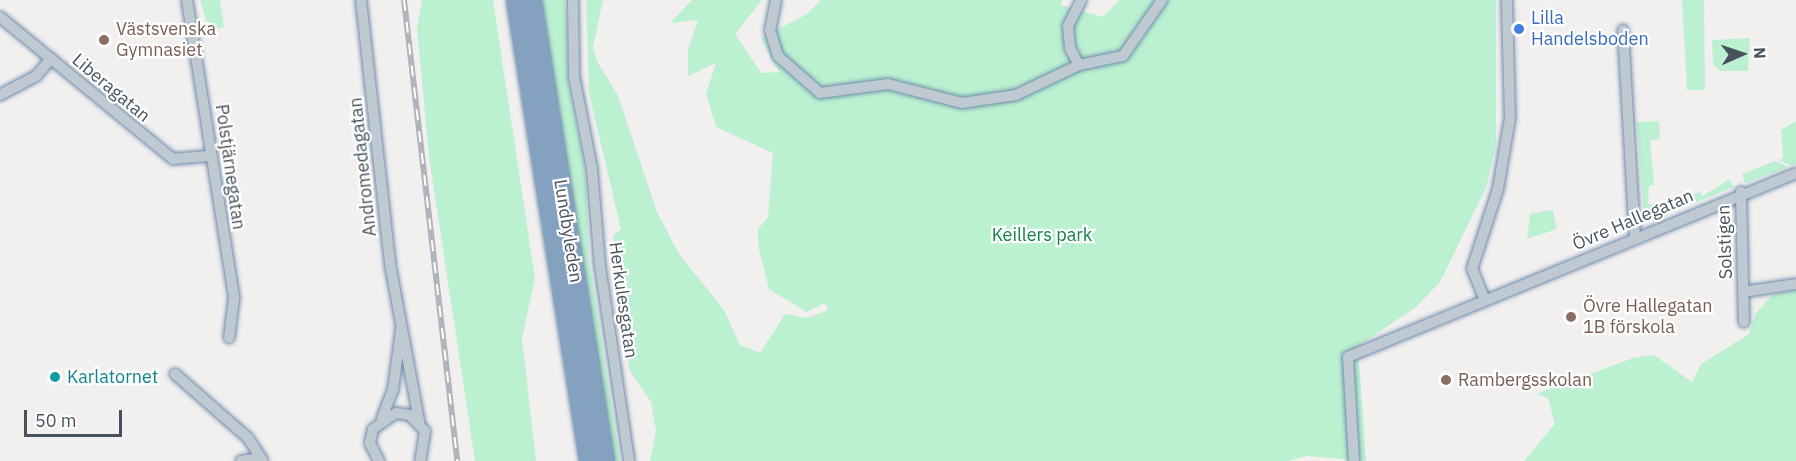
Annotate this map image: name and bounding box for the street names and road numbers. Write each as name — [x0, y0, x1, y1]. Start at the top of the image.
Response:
street label: Liberagatan — [68, 49, 154, 127]
street label: Andromedagatan — [345, 96, 381, 238]
street label: Polstjärnegatan — [211, 103, 249, 231]
street label: Lundbyleden — [549, 178, 587, 284]
street label: Övre Hallegatan — [1569, 185, 1697, 255]
street label: Solstigen — [1713, 204, 1737, 280]
street label: Herkulesgatan — [604, 240, 642, 360]

